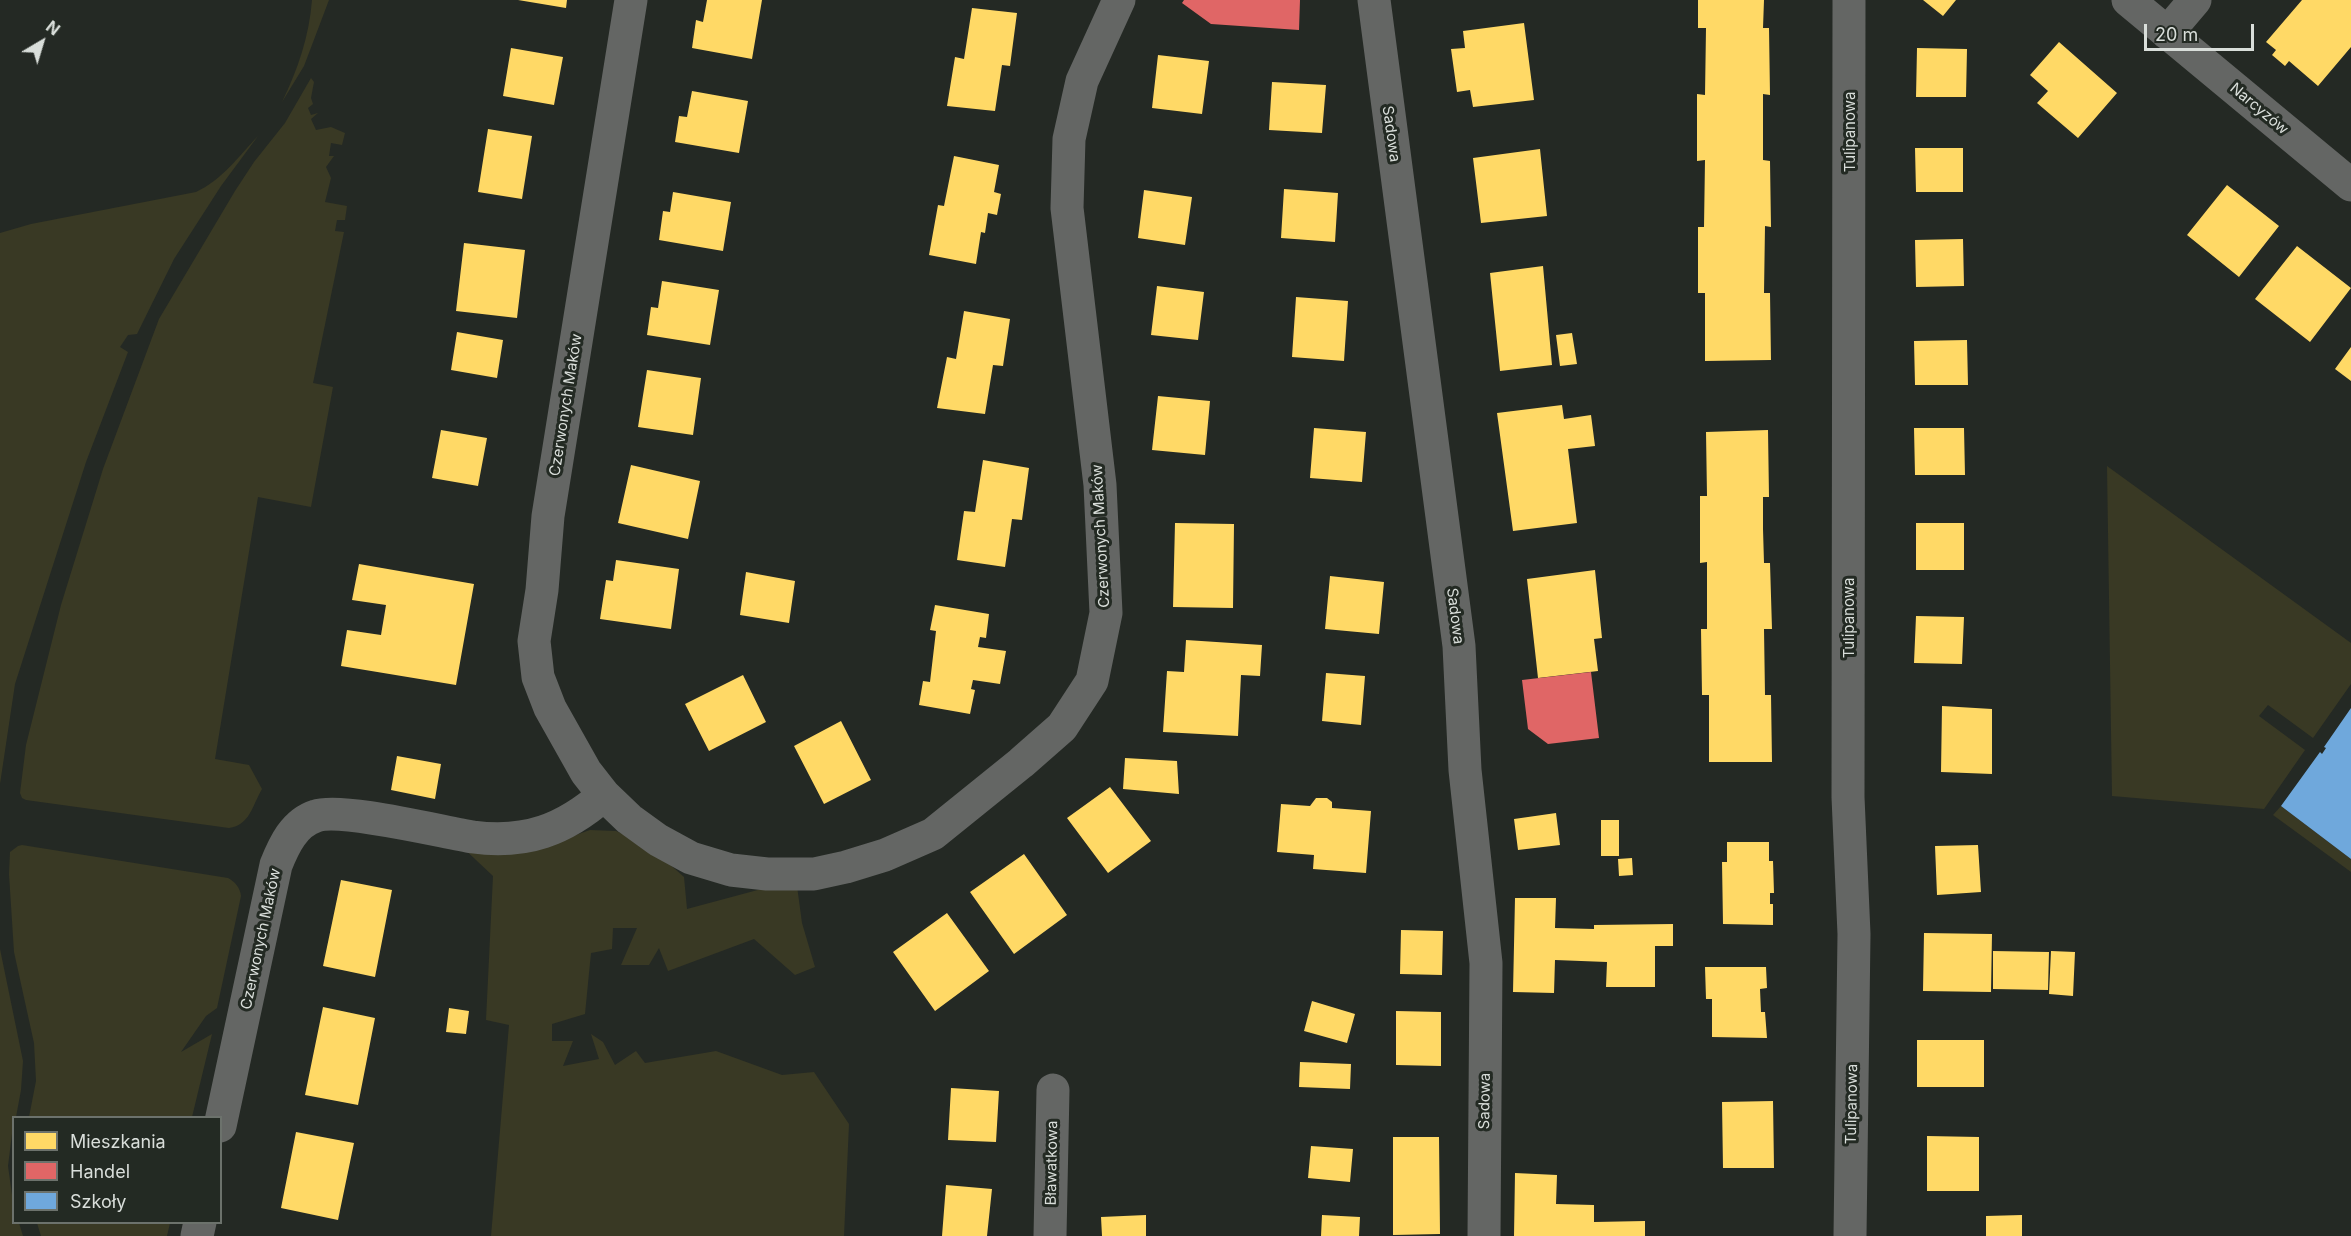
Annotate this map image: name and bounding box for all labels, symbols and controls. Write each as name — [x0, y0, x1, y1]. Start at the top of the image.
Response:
north arrow — [12, 12, 72, 72]
scale bar — [2147, 12, 2256, 50]
text: N — [42, 16, 64, 39]
text: 20 m — [2155, 24, 2198, 45]
street label: Narcyzów — [2226, 79, 2292, 139]
street label: Tulipanowa — [1841, 92, 1859, 172]
street label: Sadowa — [1378, 105, 1404, 163]
street label: Czerwonych Maków — [546, 333, 586, 477]
street label: Czerwonych Maków — [1088, 464, 1114, 608]
street label: Tulipanowa — [1840, 578, 1858, 658]
street label: Sadowa — [1443, 587, 1467, 645]
street label: Czerwonych Maków — [237, 867, 285, 1011]
street label: Tulipanowa — [1842, 1063, 1862, 1145]
street label: Sadowa — [1476, 1073, 1494, 1129]
legend — [12, 1116, 222, 1224]
street label: Bławatkowa — [1042, 1120, 1062, 1206]
text: Mieszkania — [70, 1131, 166, 1152]
text: Handel — [70, 1161, 130, 1182]
text: Szkoły — [70, 1191, 126, 1212]

